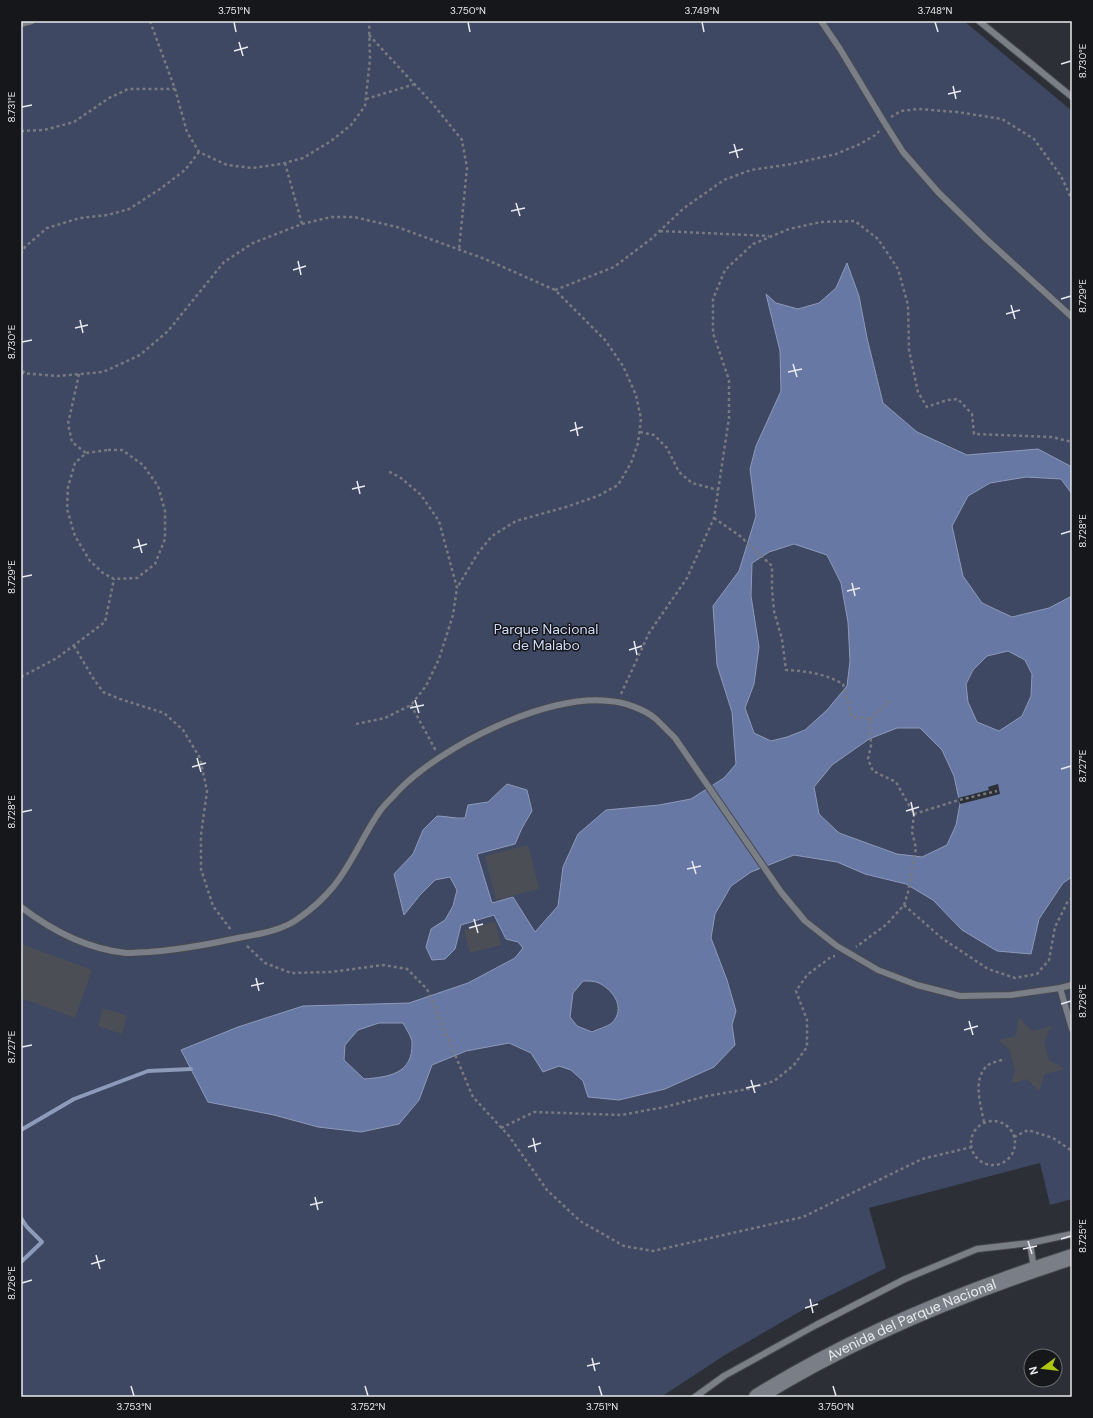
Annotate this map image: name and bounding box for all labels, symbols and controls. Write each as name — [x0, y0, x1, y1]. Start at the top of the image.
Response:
text: 3.751°N — [218, 4, 250, 17]
text: 3.750°N — [450, 4, 486, 17]
text: 3.749°N — [684, 4, 720, 17]
text: 3.748°N — [918, 4, 952, 17]
text: 8.730°E — [1076, 43, 1089, 78]
text: 8.731°E — [5, 91, 18, 122]
text: 8.729°E — [1076, 279, 1089, 313]
text: 8.730°E — [5, 324, 18, 359]
text: 8.728°E — [1076, 514, 1089, 548]
text: 8.729°E — [5, 560, 18, 594]
park label: Parque Nacional de Malabo — [494, 620, 598, 654]
text: 8.727°E — [1076, 749, 1089, 782]
text: 8.728°E — [5, 795, 18, 829]
text: 8.726°E — [1076, 984, 1089, 1018]
text: 8.727°E — [5, 1030, 18, 1063]
text: 8.725°E — [1076, 1219, 1089, 1253]
text: 8.726°E — [5, 1266, 18, 1300]
street label: Avenida del Parque Nacional — [823, 1275, 999, 1365]
north arrow — [1023, 1348, 1063, 1388]
text: N — [1026, 1365, 1041, 1376]
text: 3.753°N — [117, 1400, 152, 1413]
text: 3.752°N — [351, 1400, 385, 1413]
text: 3.751°N — [586, 1400, 618, 1413]
text: 3.750°N — [818, 1400, 854, 1413]

